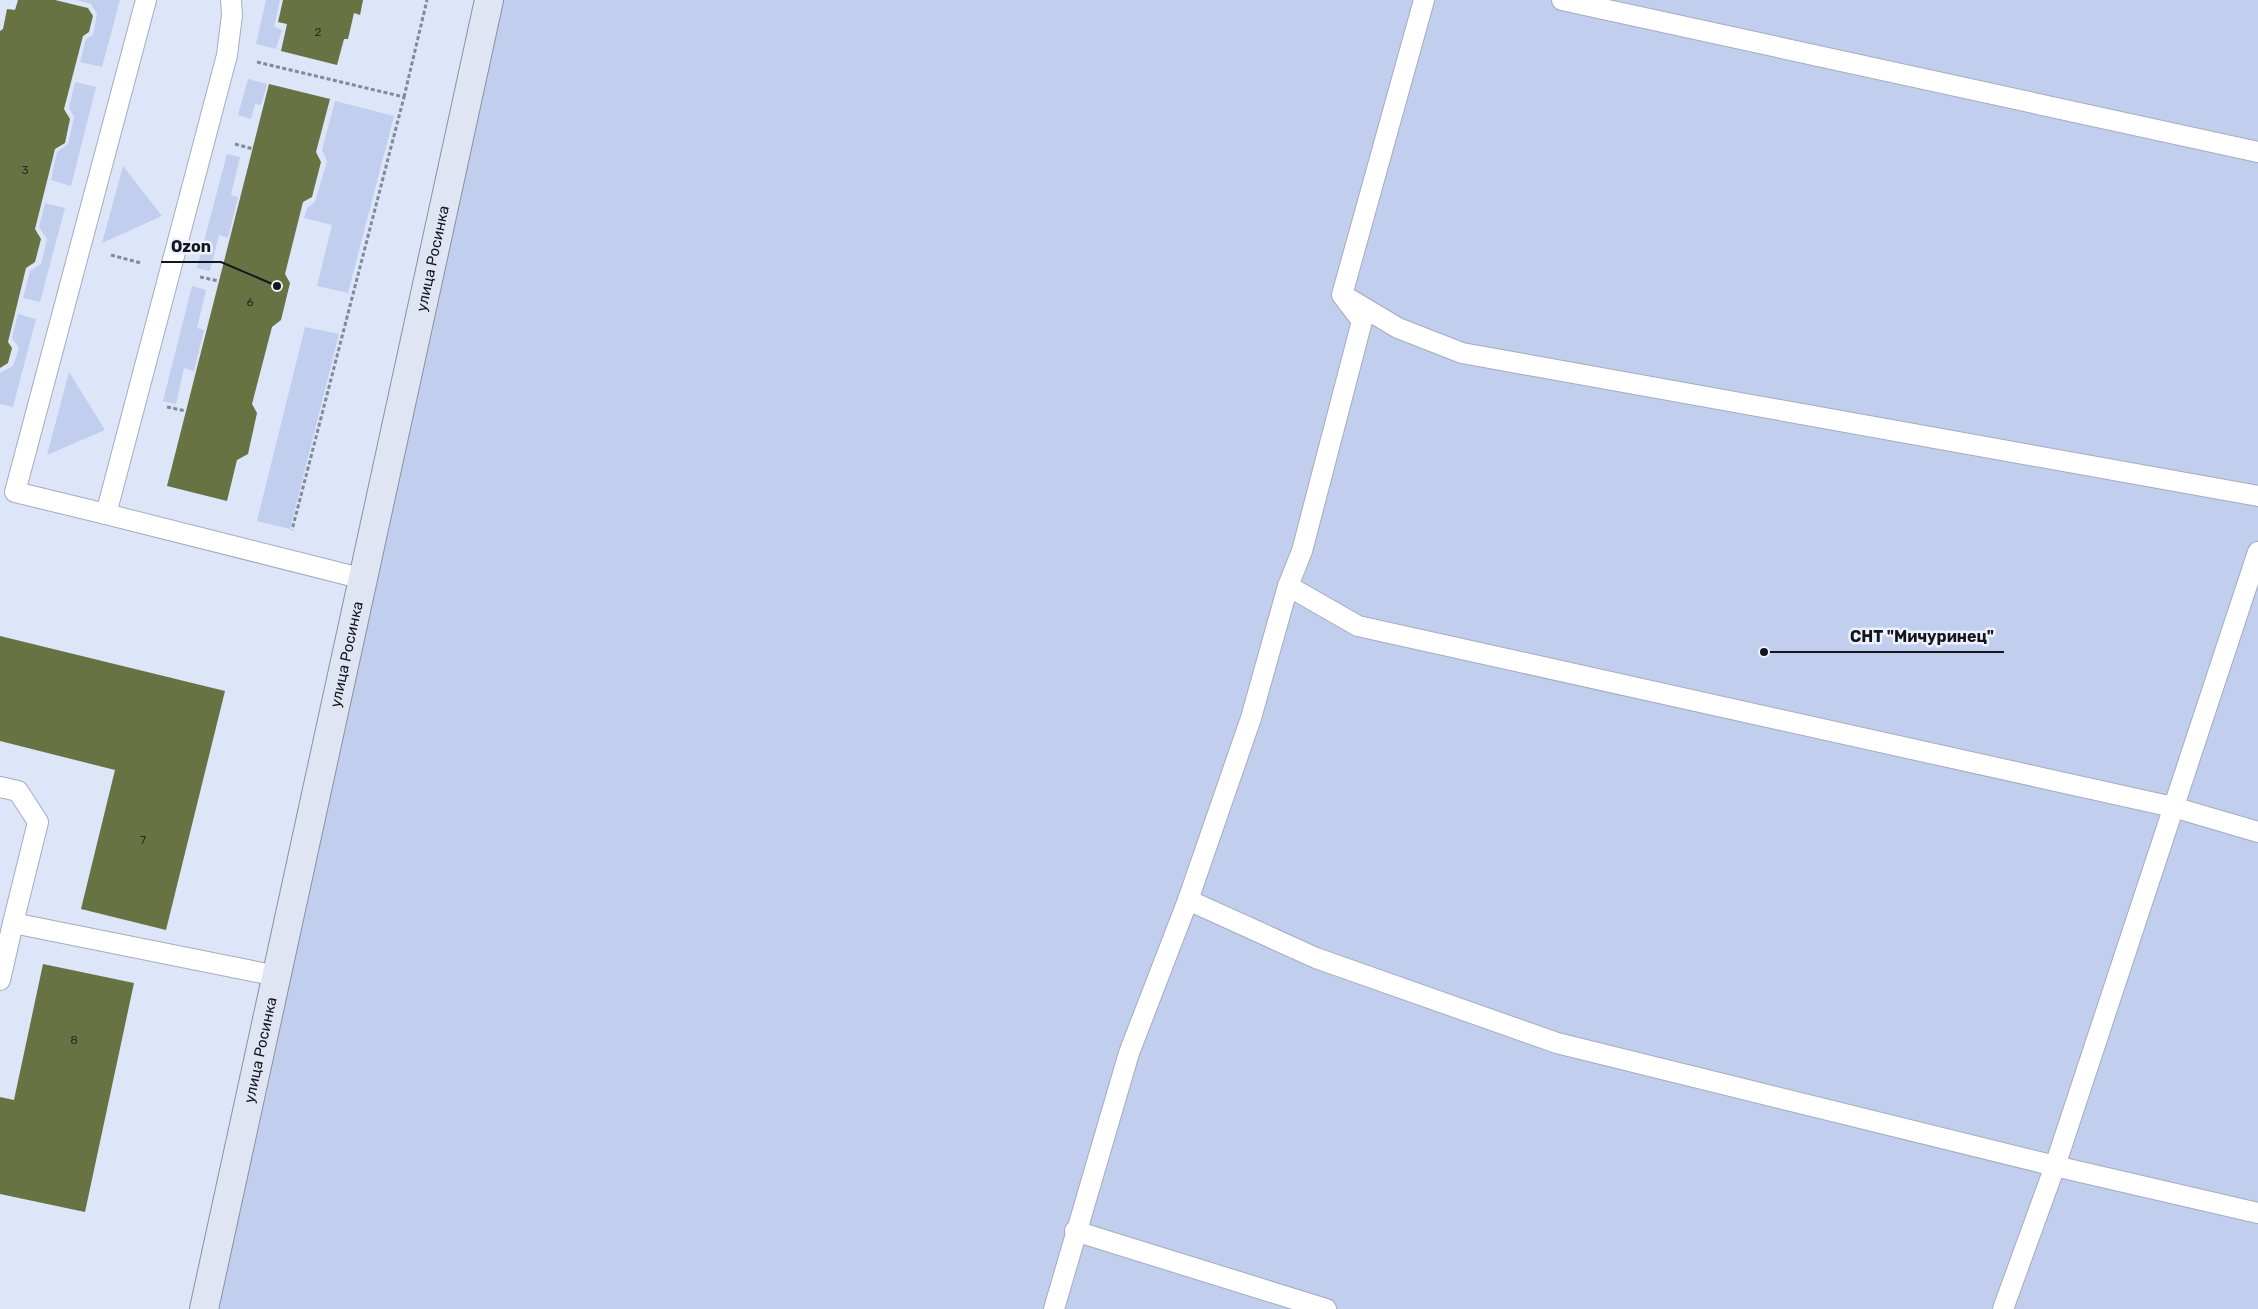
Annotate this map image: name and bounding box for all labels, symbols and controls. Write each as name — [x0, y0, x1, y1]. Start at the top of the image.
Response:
house number: 2 — [314, 25, 322, 39]
house number: 3 — [21, 163, 29, 177]
street label: улица Росинка — [412, 204, 453, 313]
callout: Ozon — [161, 231, 221, 262]
text: Ozon — [171, 237, 211, 256]
house number: 6 — [246, 295, 254, 309]
street label: улица Росинка — [326, 600, 367, 709]
callout: СНТ "Мичуринец" — [1840, 621, 2004, 652]
text: СНТ "Мичуринец" — [1850, 627, 1994, 646]
house number: 7 — [140, 833, 146, 847]
street label: улица Росинка — [240, 995, 281, 1105]
house number: 8 — [70, 1033, 78, 1047]

